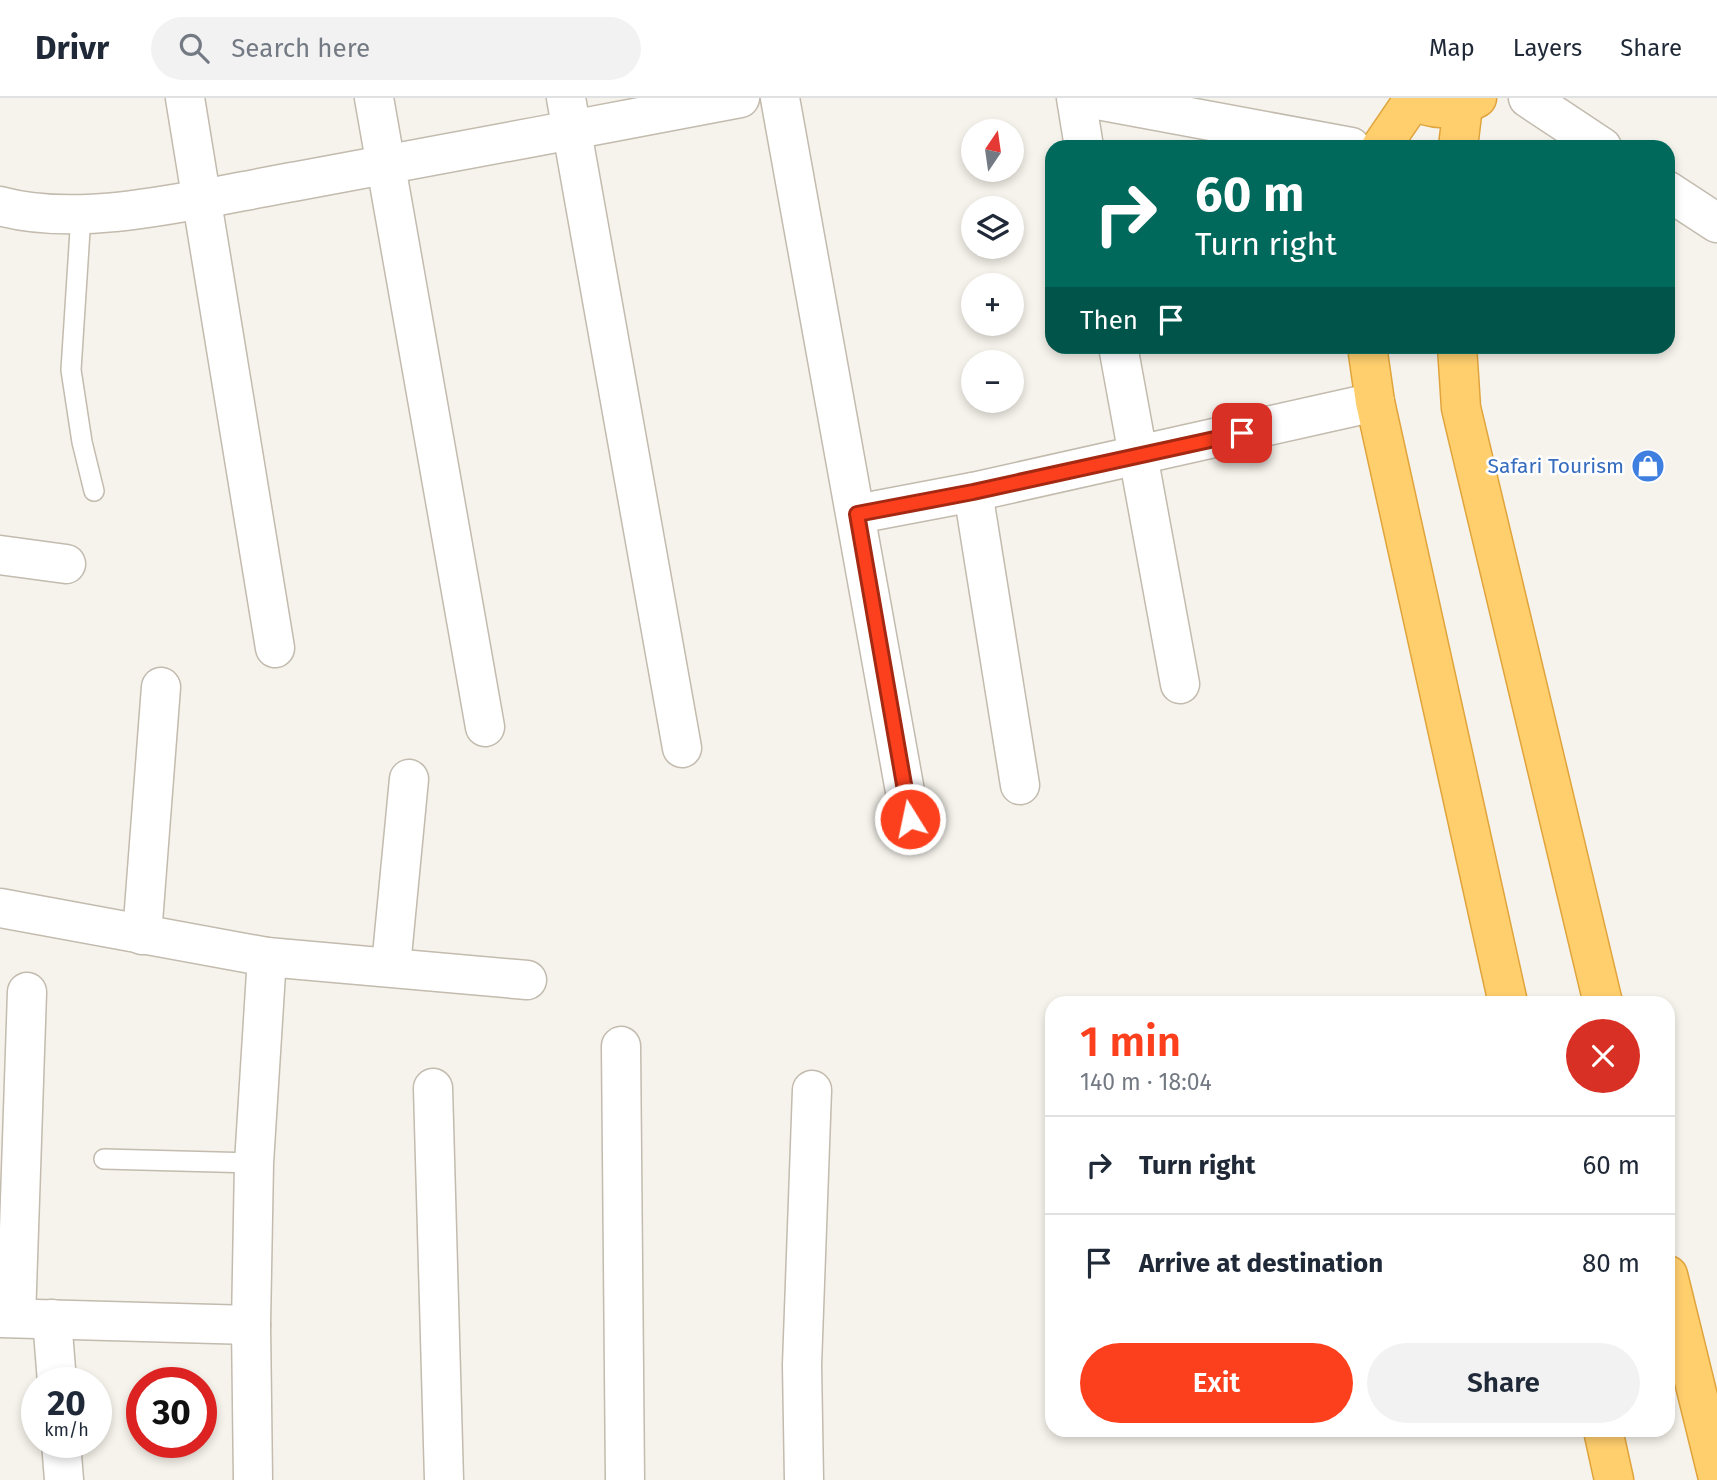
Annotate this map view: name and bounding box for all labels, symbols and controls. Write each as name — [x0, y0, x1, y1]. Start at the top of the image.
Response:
search box — [151, 17, 641, 80]
text: Drivr — [35, 28, 109, 68]
icon: search — [175, 29, 213, 67]
text: Search here — [231, 33, 370, 64]
text: Map — [1429, 34, 1475, 62]
text: Layers — [1513, 34, 1582, 62]
text: Share — [1620, 34, 1682, 62]
north arrow — [961, 119, 1024, 182]
map controls — [961, 119, 1024, 413]
text: 60 m — [1195, 165, 1304, 224]
icon: right — [1080, 168, 1171, 259]
button: layers — [961, 196, 1024, 259]
text: Turn right — [1195, 225, 1337, 263]
button: + — [961, 273, 1024, 336]
icon: arrive — [1152, 301, 1190, 339]
text: Then — [1080, 305, 1138, 336]
button: − — [961, 350, 1024, 413]
pin — [1212, 403, 1272, 463]
icon: arrive — [1223, 414, 1261, 452]
shop icon: Safari Tourism — [1629, 447, 1667, 485]
place label: Safari Tourism — [1488, 453, 1624, 479]
position arrow — [873, 782, 947, 856]
text: 1 min — [1080, 1017, 1181, 1067]
button: close — [1566, 1019, 1640, 1093]
text: 140 m · 18:04 — [1080, 1068, 1212, 1096]
icon: right — [1080, 1146, 1118, 1184]
text: Turn right — [1139, 1150, 1256, 1181]
text: 60 m — [1582, 1150, 1640, 1181]
icon: arrive — [1080, 1244, 1118, 1282]
text: Arrive at destination — [1139, 1248, 1383, 1279]
text: 80 m — [1582, 1248, 1640, 1279]
button: Exit — [1080, 1343, 1353, 1423]
button: Share — [1367, 1343, 1640, 1423]
speed limit sign: 30 — [126, 1367, 217, 1458]
text: 20 — [47, 1382, 86, 1424]
text: km/h — [44, 1419, 89, 1441]

